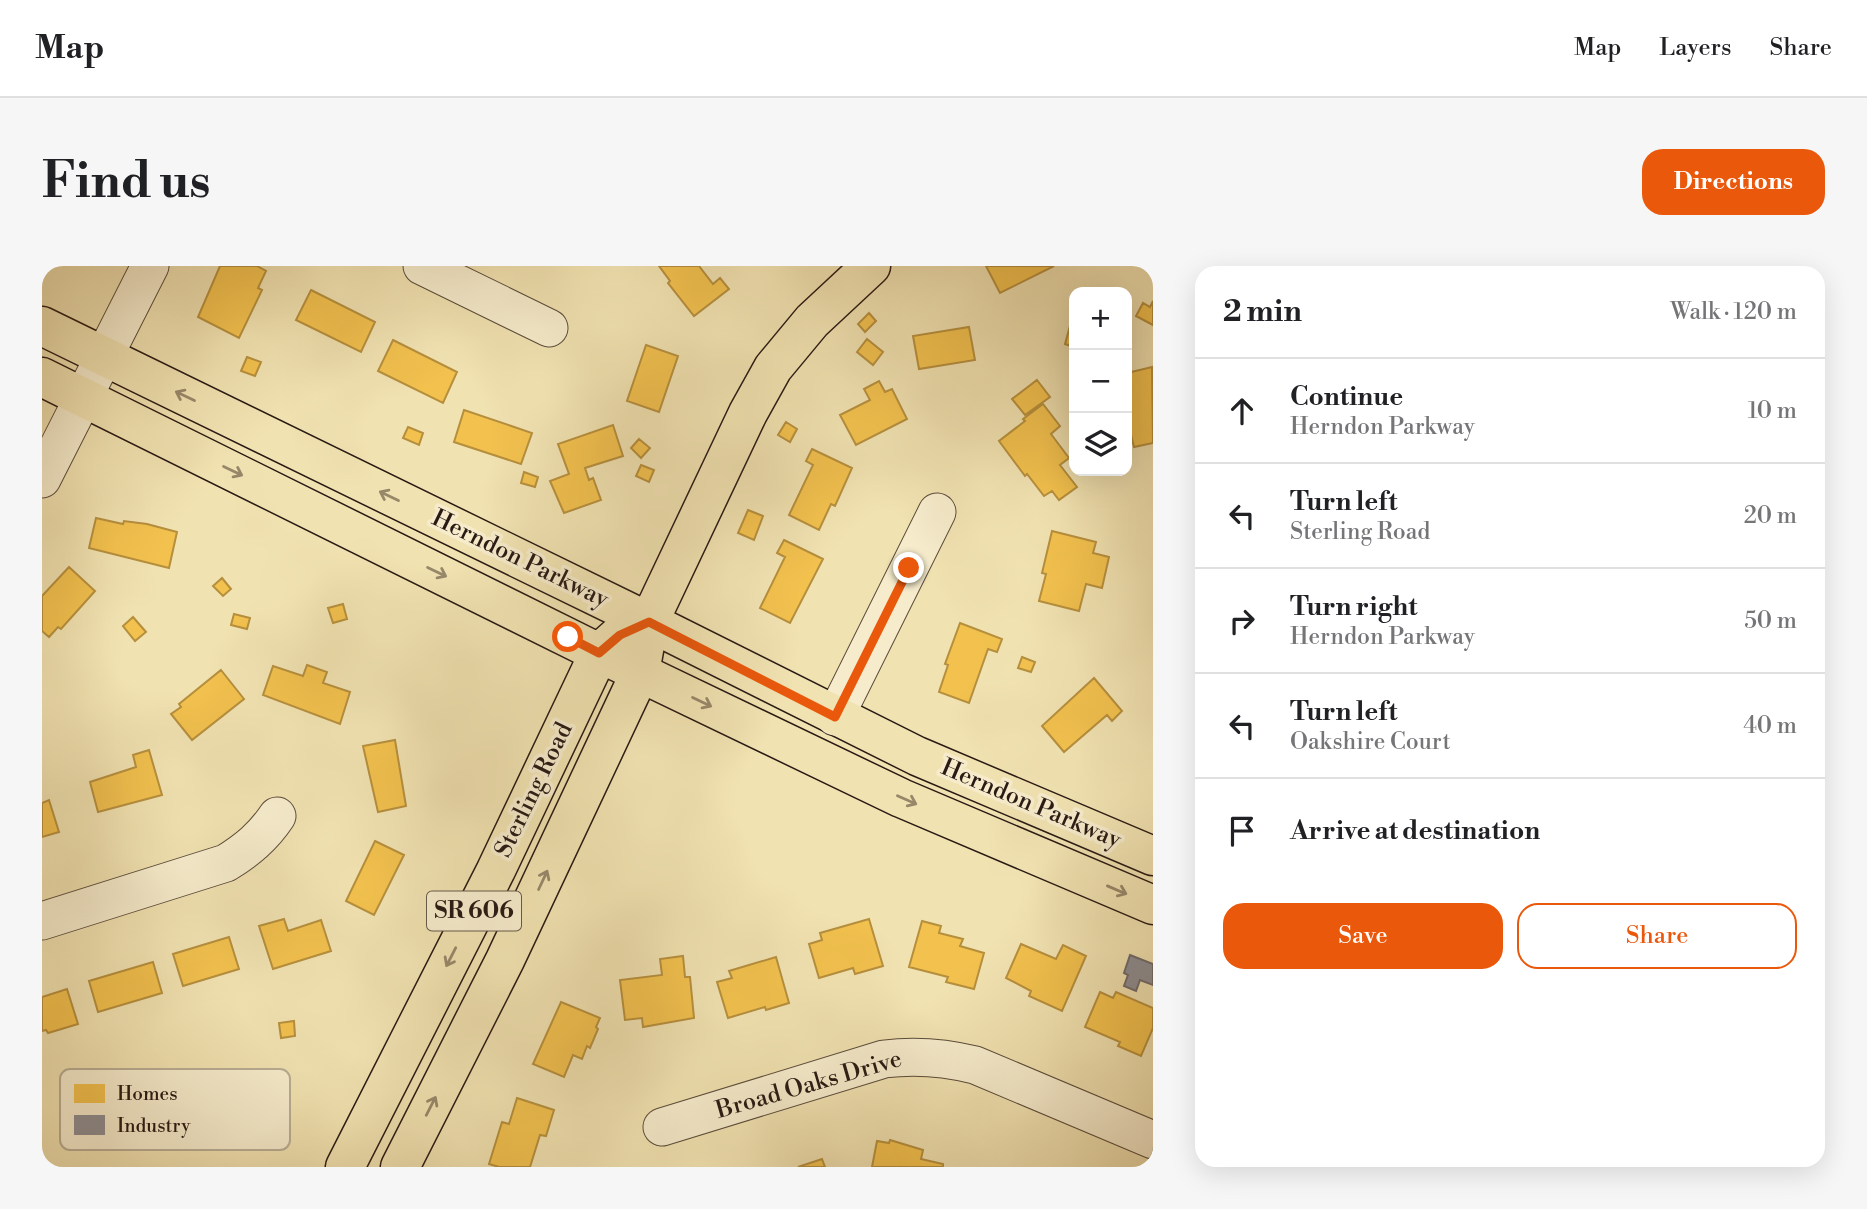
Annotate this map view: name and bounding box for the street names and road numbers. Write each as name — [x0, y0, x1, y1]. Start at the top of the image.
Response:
street label: Herndon Parkway — [427, 503, 614, 615]
street label: Sterling Road — [488, 717, 580, 862]
street label: Herndon Parkway — [936, 752, 1126, 856]
road number: SR 606 — [427, 891, 521, 930]
street label: Broad Oaks Drive — [712, 1044, 905, 1126]

